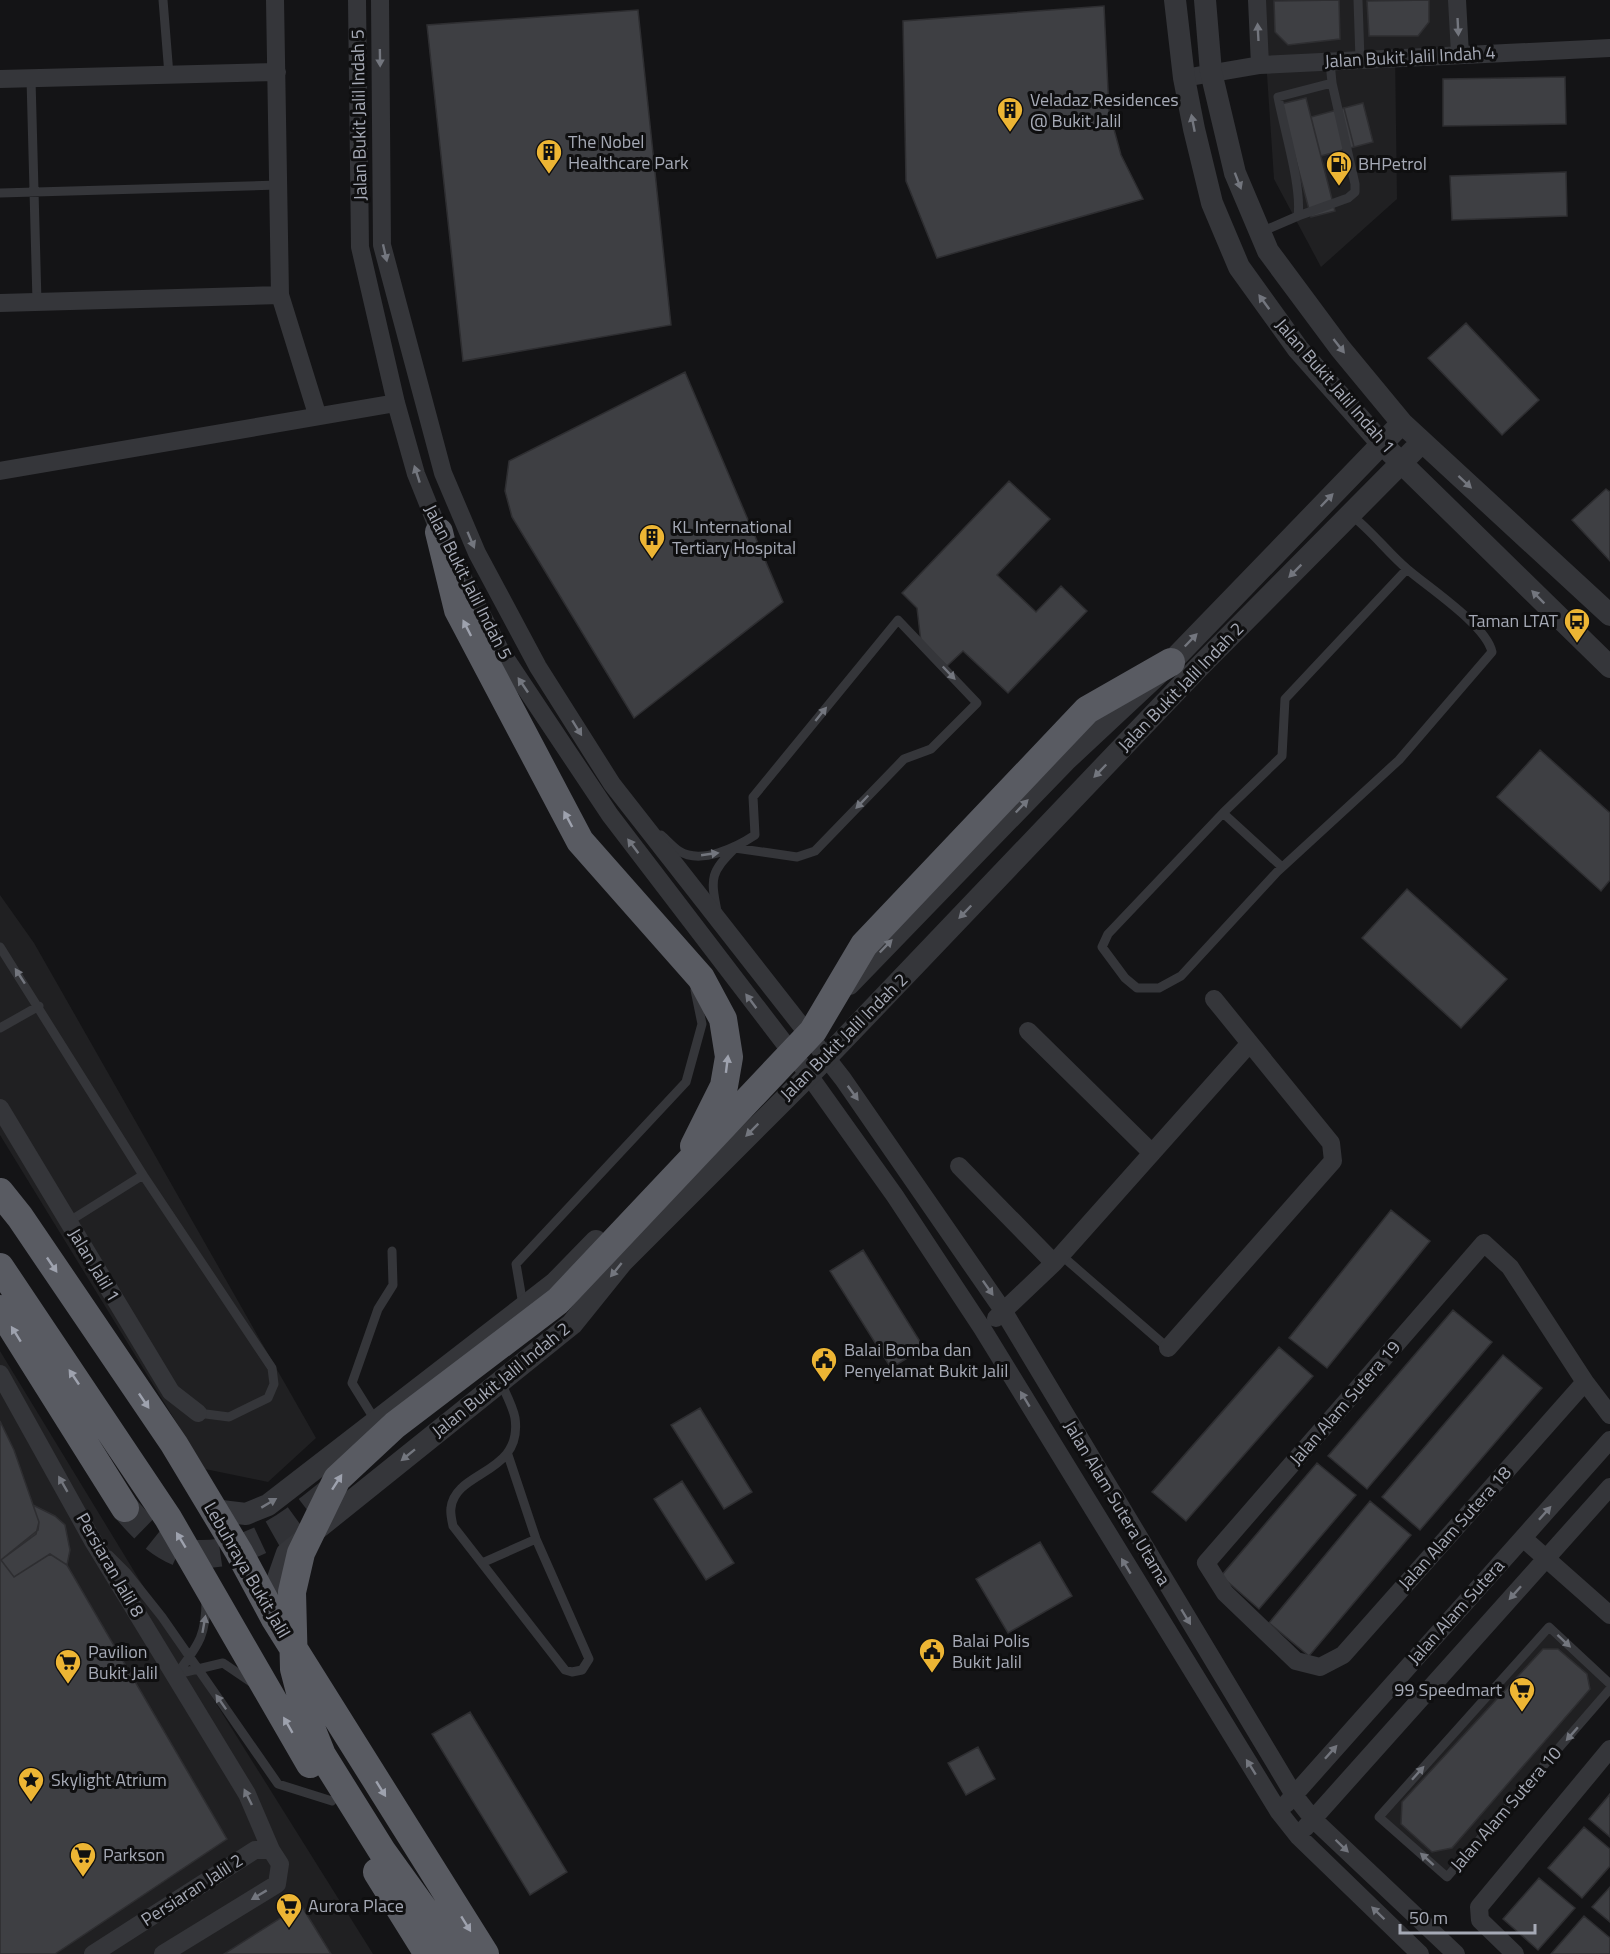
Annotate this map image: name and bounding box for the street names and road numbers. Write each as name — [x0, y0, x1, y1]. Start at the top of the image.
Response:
street label: Jalan Bukit Jalil Indah 5 — [344, 29, 373, 201]
street label: Jalan Bukit Jalil Indah 4 — [1324, 39, 1496, 74]
street label: Jalan Bukit Jalil Indah 1 — [1269, 312, 1402, 459]
street label: Jalan Bukit Jalil Indah 5 — [418, 499, 519, 664]
street label: Jalan Bukit Jalil Indah 2 — [1111, 616, 1250, 758]
street label: Jalan Bukit Jalil Indah 2 — [774, 967, 914, 1107]
street label: Jalan Jalil 1 — [62, 1223, 127, 1307]
street label: Jalan Bukit Jalil Indah 2 — [426, 1315, 576, 1444]
street label: Jalan Alam Sutera 19 — [1283, 1334, 1407, 1471]
street label: Jalan Alam Sutera Utama — [1057, 1415, 1178, 1591]
street label: Jalan Alam Sutera 18 — [1392, 1460, 1518, 1595]
street label: Lebuhraya Bukit Jalil — [198, 1497, 297, 1643]
street label: Persiaran Jalil 8 — [70, 1507, 151, 1622]
street label: Jalan Alam Sutera — [1401, 1553, 1510, 1670]
street label: Jalan Alam Sutera 10 — [1444, 1740, 1568, 1877]
street label: Persiaran Jalil 2 — [135, 1846, 248, 1933]

